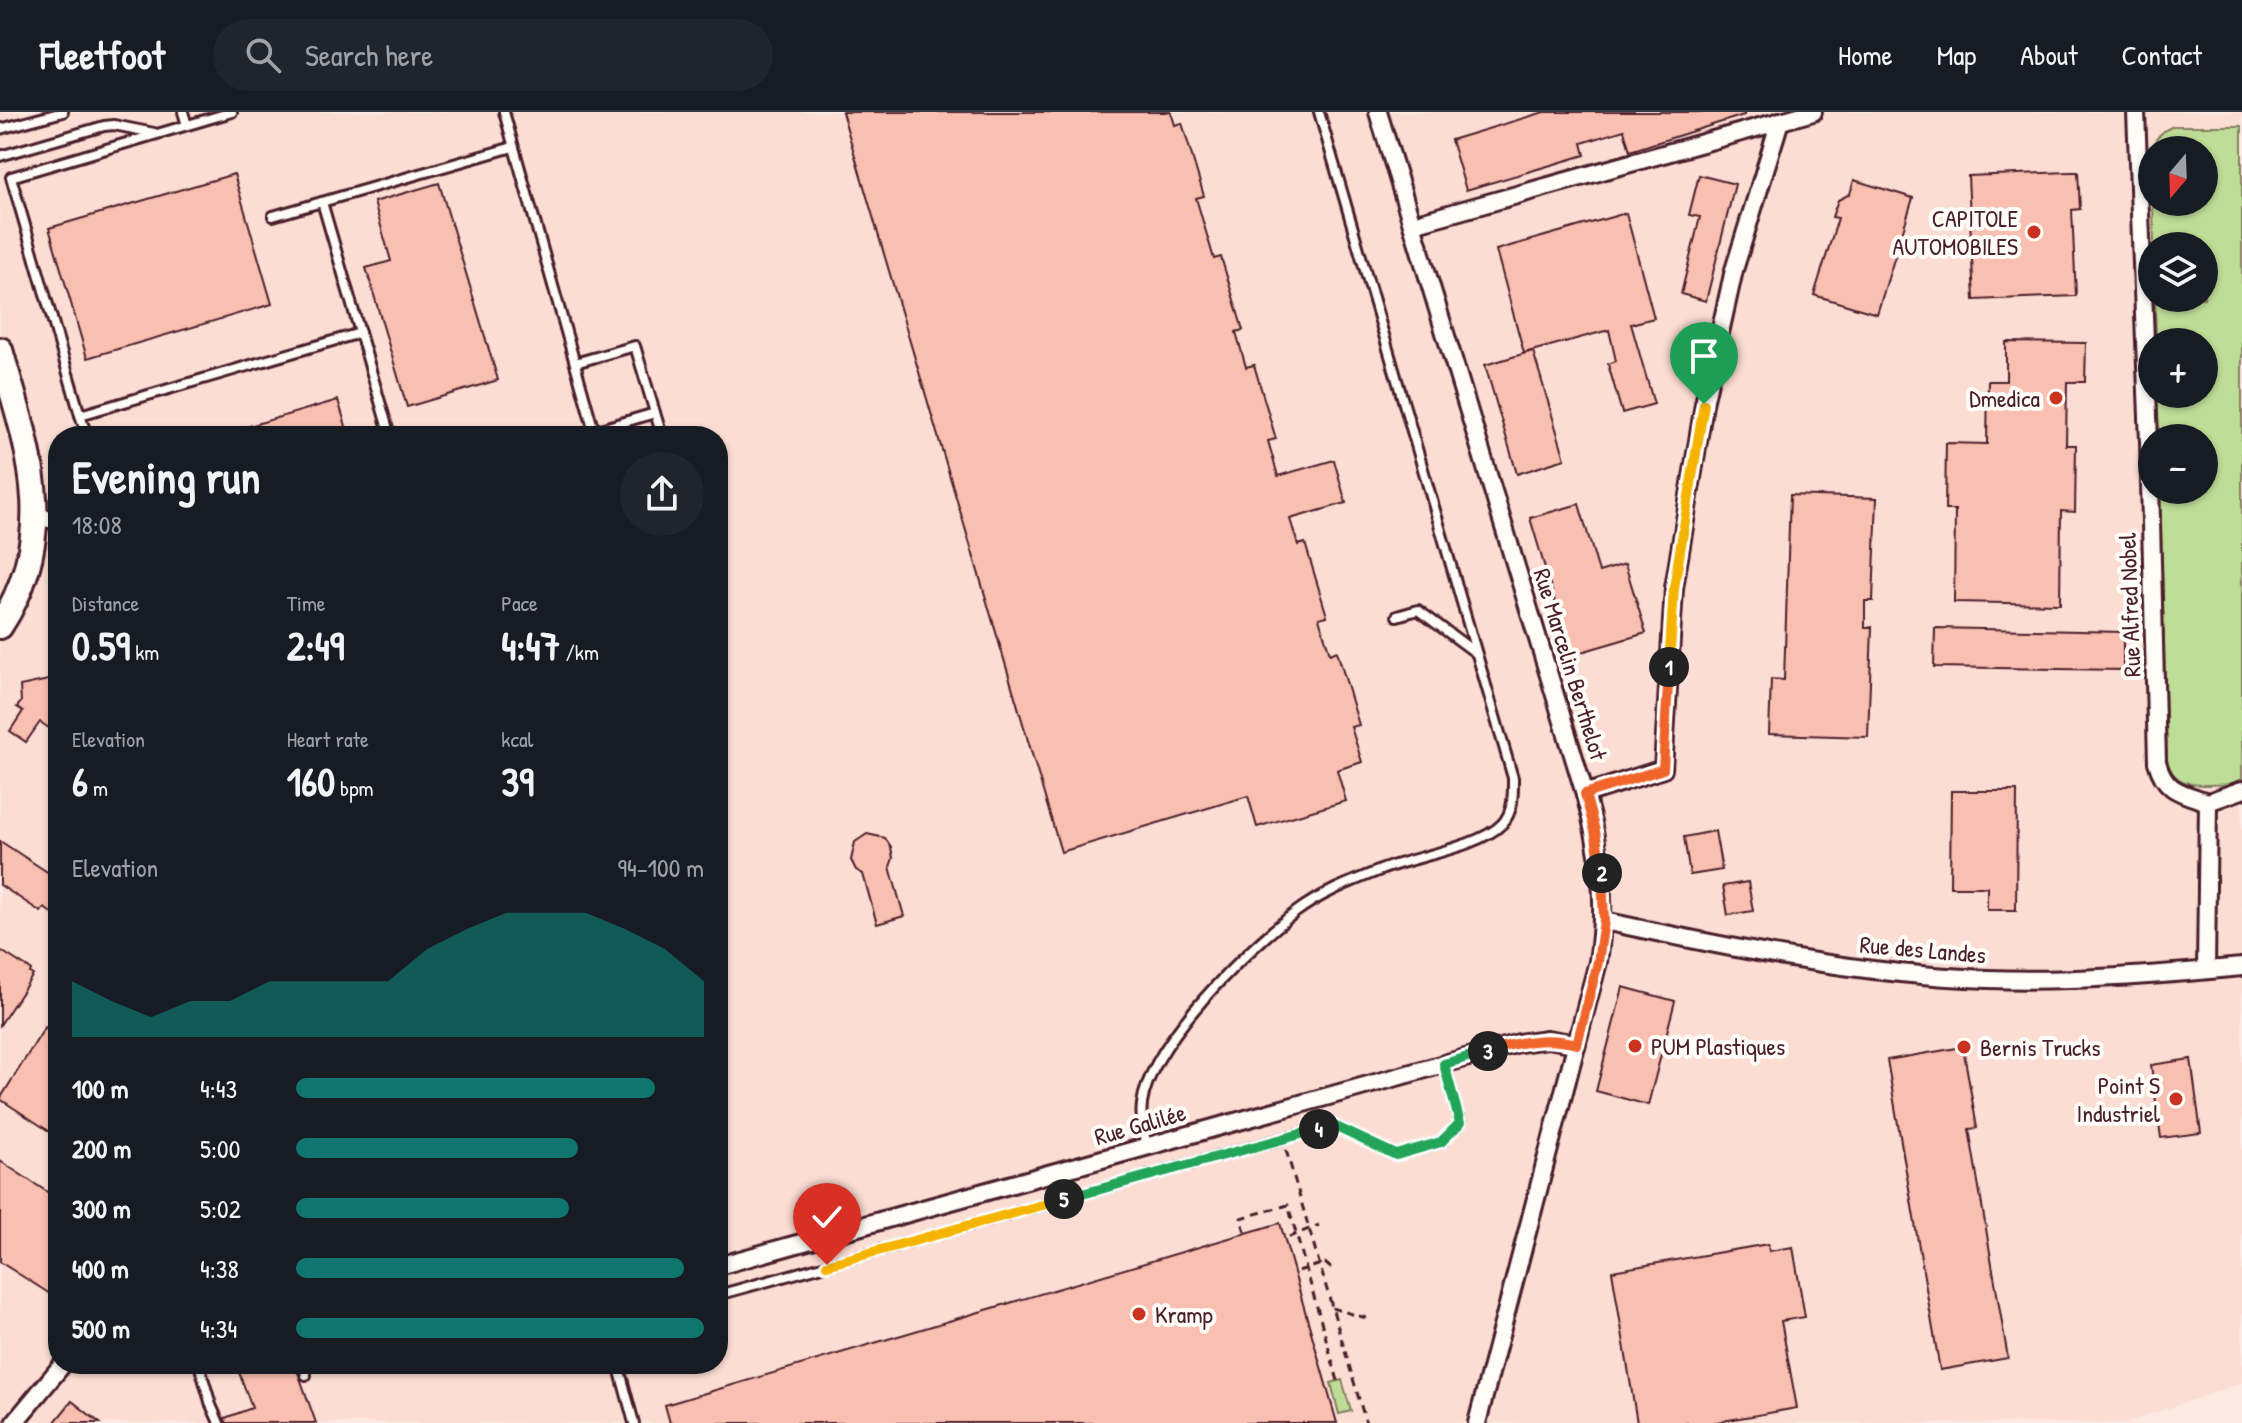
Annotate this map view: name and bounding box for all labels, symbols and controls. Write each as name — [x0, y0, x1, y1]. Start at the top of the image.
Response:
search box — [213, 19, 773, 91]
text: Fleetfoot — [40, 29, 165, 81]
icon: search — [241, 33, 285, 77]
text: Search here — [305, 35, 433, 75]
text: Home — [1838, 36, 1893, 74]
text: Map — [1937, 36, 1976, 74]
text: About — [2020, 36, 2078, 74]
text: Contact — [2122, 36, 2202, 74]
north arrow — [2138, 136, 2218, 216]
map controls — [2138, 136, 2218, 504]
place label: CAPITOLE AUTOMOBILES — [1893, 202, 2018, 262]
marker: CAPITOLE AUTOMOBILES — [2025, 223, 2043, 241]
button: layers — [2138, 232, 2218, 312]
pin — [1670, 322, 1738, 404]
button: + — [2138, 328, 2218, 408]
icon: arrive — [1682, 334, 1726, 378]
place label: Dmedica — [1969, 382, 2040, 414]
marker: Dmedica — [2047, 389, 2065, 407]
button: − — [2138, 424, 2218, 504]
text: Evening run — [72, 447, 260, 507]
button: share — [620, 452, 704, 536]
text: 18:08 — [72, 507, 122, 542]
street label: Rue Alfred Nobel — [2110, 532, 2148, 678]
street label: Rue Marcelin Berthelot — [1527, 564, 1616, 764]
text: Distance — [72, 588, 139, 618]
text: Time — [287, 588, 326, 618]
text: Pace — [501, 588, 538, 618]
text: 0.59 — [72, 618, 130, 672]
text: 2:49 — [287, 618, 344, 672]
text: 4:47 — [501, 618, 560, 672]
text: km — [130, 637, 159, 667]
text: /km — [560, 637, 599, 667]
pin: 1 — [1649, 647, 1689, 687]
text: 1 — [1665, 652, 1673, 682]
text: Elevation — [72, 724, 145, 754]
text: Heart rate — [287, 724, 369, 754]
text: kcal — [501, 724, 533, 754]
text: 6 — [72, 754, 88, 808]
text: 160 — [287, 754, 335, 808]
text: 39 — [501, 754, 534, 808]
text: m — [88, 773, 108, 803]
text: bpm — [335, 773, 374, 803]
text: Elevation — [72, 850, 158, 885]
text: 94–100 m — [617, 850, 704, 885]
pin: 2 — [1582, 853, 1622, 893]
text: 2 — [1597, 858, 1607, 888]
street label: Rue des Landes — [1859, 928, 1987, 970]
place label: PUM Plastiques — [1651, 1030, 1785, 1062]
pin: 3 — [1468, 1031, 1508, 1071]
place label: Bernis Trucks — [1980, 1031, 2101, 1063]
text: 3 — [1483, 1036, 1493, 1066]
marker: PUM Plastiques — [1626, 1037, 1644, 1055]
marker: Bernis Trucks — [1955, 1038, 1973, 1056]
place label: Point S Industriel — [2077, 1069, 2161, 1129]
text: 100 m — [72, 1071, 128, 1106]
text: 4:43 — [200, 1071, 237, 1106]
marker: Point S Industriel — [2167, 1090, 2185, 1108]
street label: Rue Galilée — [1091, 1096, 1190, 1152]
pin: 4 — [1299, 1109, 1339, 1149]
text: 4 — [1315, 1114, 1323, 1144]
text: 200 m — [72, 1131, 131, 1166]
text: 5:00 — [200, 1131, 240, 1166]
pin: 5 — [1044, 1179, 1084, 1219]
pin — [793, 1183, 861, 1265]
text: 5 — [1059, 1184, 1069, 1214]
text: 300 m — [72, 1191, 131, 1226]
text: 5:02 — [200, 1191, 241, 1226]
icon: check — [805, 1195, 849, 1239]
text: 400 m — [72, 1251, 129, 1286]
text: 4:38 — [200, 1251, 239, 1286]
place label: Kramp — [1155, 1298, 1213, 1330]
marker: Kramp — [1130, 1305, 1148, 1323]
text: 500 m — [72, 1311, 130, 1346]
text: 4:34 — [200, 1311, 237, 1346]

